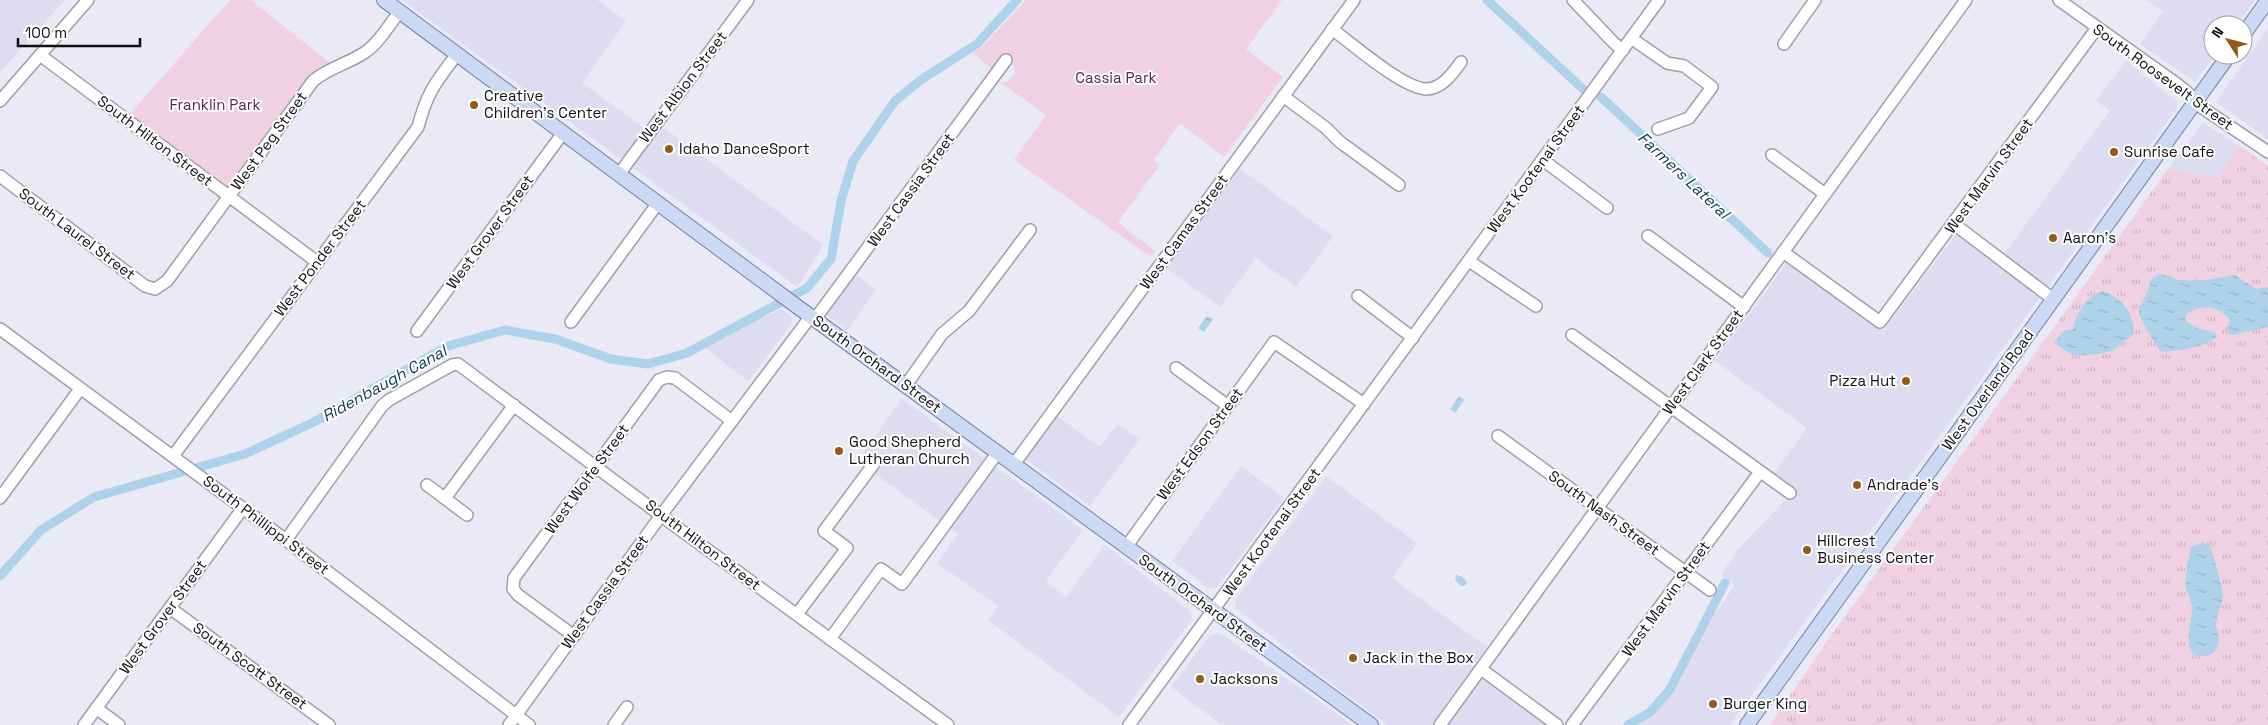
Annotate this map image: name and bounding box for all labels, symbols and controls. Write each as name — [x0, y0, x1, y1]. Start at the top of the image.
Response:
scale bar — [18, 15, 140, 47]
north arrow — [2203, 15, 2253, 65]
street label: South Roosevelt Street — [2089, 19, 2237, 134]
text: 100 m — [25, 23, 67, 42]
text: N — [2207, 23, 2228, 41]
street label: West Albion Street — [634, 27, 731, 146]
park label: Cassia Park — [1075, 68, 1157, 87]
place label: Creative Children's Center — [484, 86, 607, 122]
street label: West Peg Street — [226, 88, 311, 194]
street label: South Hilton Street — [94, 91, 217, 190]
park label: Franklin Park — [170, 95, 261, 114]
marker: Creative Children's Center — [468, 99, 480, 111]
street label: West Kootenai Street — [1483, 101, 1589, 237]
street label: West Marvin Street — [1940, 114, 2037, 237]
water label: Farmers Lateral — [1633, 127, 1736, 225]
street label: West Cassia Street — [863, 129, 958, 250]
place label: Idaho DanceSport — [679, 139, 810, 158]
place label: Sunrise Cafe — [2124, 142, 2215, 161]
marker: Idaho DanceSport — [663, 143, 675, 155]
marker: Sunrise Cafe — [2108, 146, 2120, 158]
street label: West Camas Street — [1135, 170, 1232, 293]
street label: West Grover Street — [442, 171, 537, 293]
street label: South Laurel Street — [15, 184, 139, 284]
street label: West Ponder Street — [269, 195, 370, 320]
place label: Aaron's — [2063, 228, 2116, 247]
marker: Aaron's — [2047, 232, 2059, 244]
street label: West Clark Street — [1658, 305, 1747, 418]
street label: South Orchard Street — [809, 310, 945, 417]
street label: West Overland Road — [1937, 326, 2038, 454]
water label: Ridenbaugh Canal — [318, 339, 452, 426]
place label: Pizza Hut — [1829, 371, 1896, 390]
marker: Pizza Hut — [1900, 375, 1912, 387]
street label: West Edson Street — [1152, 384, 1247, 504]
street label: West Wolfe Street — [540, 420, 633, 537]
place label: Good Shepherd Lutheran Church — [849, 432, 970, 468]
marker: Good Shepherd Lutheran Church — [833, 445, 845, 457]
street label: West Kootenai Street — [1219, 464, 1325, 600]
street label: South Nash Street — [1545, 466, 1664, 559]
street label: South Phillippi Street — [199, 471, 333, 578]
place label: Andrade's — [1867, 475, 1939, 494]
marker: Andrade's — [1851, 479, 1863, 491]
street label: South Hilton Street — [642, 495, 765, 594]
street label: West Cassia Street — [557, 531, 652, 652]
place label: Hillcrest Business Center — [1817, 531, 1934, 567]
street label: West Marvin Street — [1617, 537, 1714, 660]
marker: Hillcrest Business Center — [1801, 544, 1813, 556]
street label: South Orchard Street — [1135, 549, 1271, 656]
street label: West Grover Street — [115, 556, 210, 678]
street label: South Scott Street — [190, 618, 311, 713]
place label: Jack in the Box — [1363, 648, 1474, 667]
marker: Jack in the Box — [1347, 652, 1359, 664]
place label: Jacksons — [1210, 669, 1278, 688]
marker: Jacksons — [1194, 673, 1206, 685]
place label: Burger King — [1723, 694, 1807, 713]
marker: Burger King — [1707, 698, 1719, 710]

